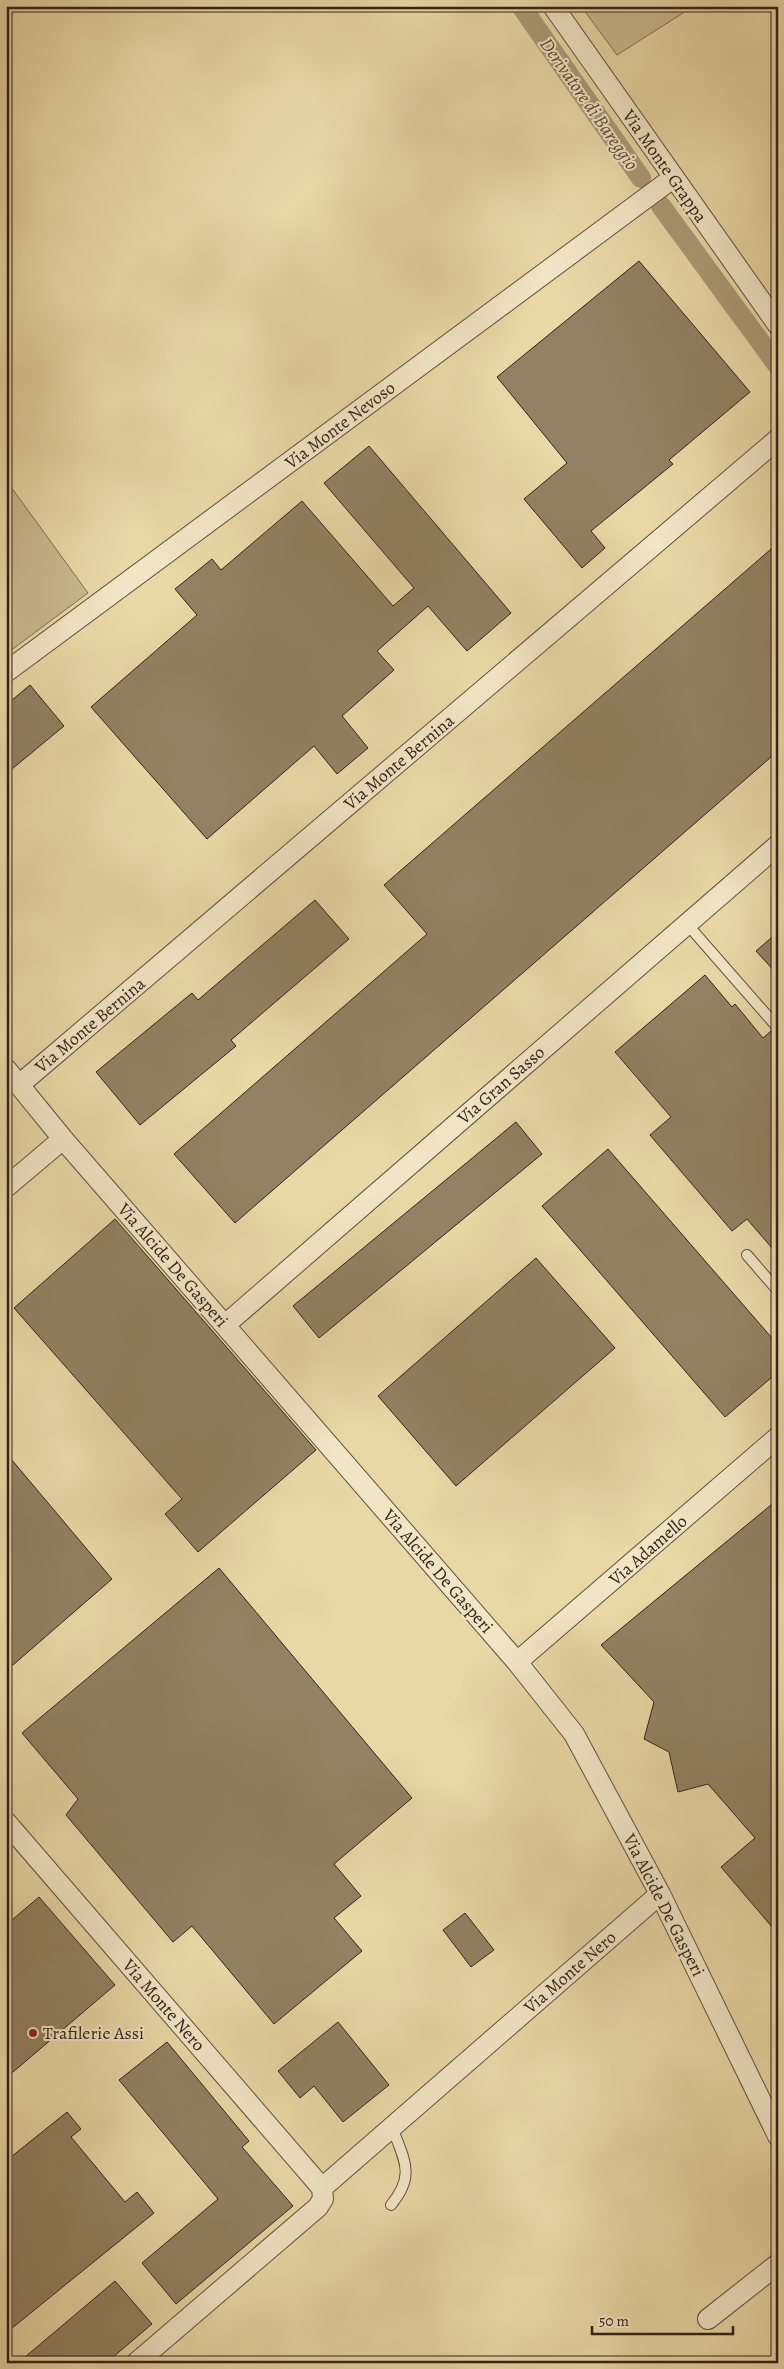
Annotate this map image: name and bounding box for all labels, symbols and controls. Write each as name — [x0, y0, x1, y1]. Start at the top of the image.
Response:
water label: Derivatore di Bareggio — [534, 33, 645, 176]
street label: Via Monte Grappa — [617, 104, 713, 228]
street label: Via Monte Nevoso — [279, 376, 400, 475]
street label: Via Monte Bernina — [338, 708, 460, 816]
street label: Via Monte Bernina — [29, 971, 151, 1079]
street label: Via Gran Sasso — [451, 1040, 550, 1130]
street label: Via Alcide De Gasperi — [112, 1197, 234, 1332]
street label: Via Alcide De Gasperi — [377, 1503, 499, 1638]
street label: Via Adamello — [603, 1509, 692, 1591]
street label: Via Alcide De Gasperi — [617, 1829, 710, 1980]
street label: Via Monte Nero — [518, 1925, 621, 2019]
street label: Via Monte Nero — [117, 1953, 211, 2056]
place label: Trafilerie Assi — [43, 2021, 144, 2045]
marker: Trafilerie Assi — [27, 2027, 39, 2039]
scale bar — [592, 2304, 733, 2336]
text: 50 m — [599, 2311, 629, 2331]

